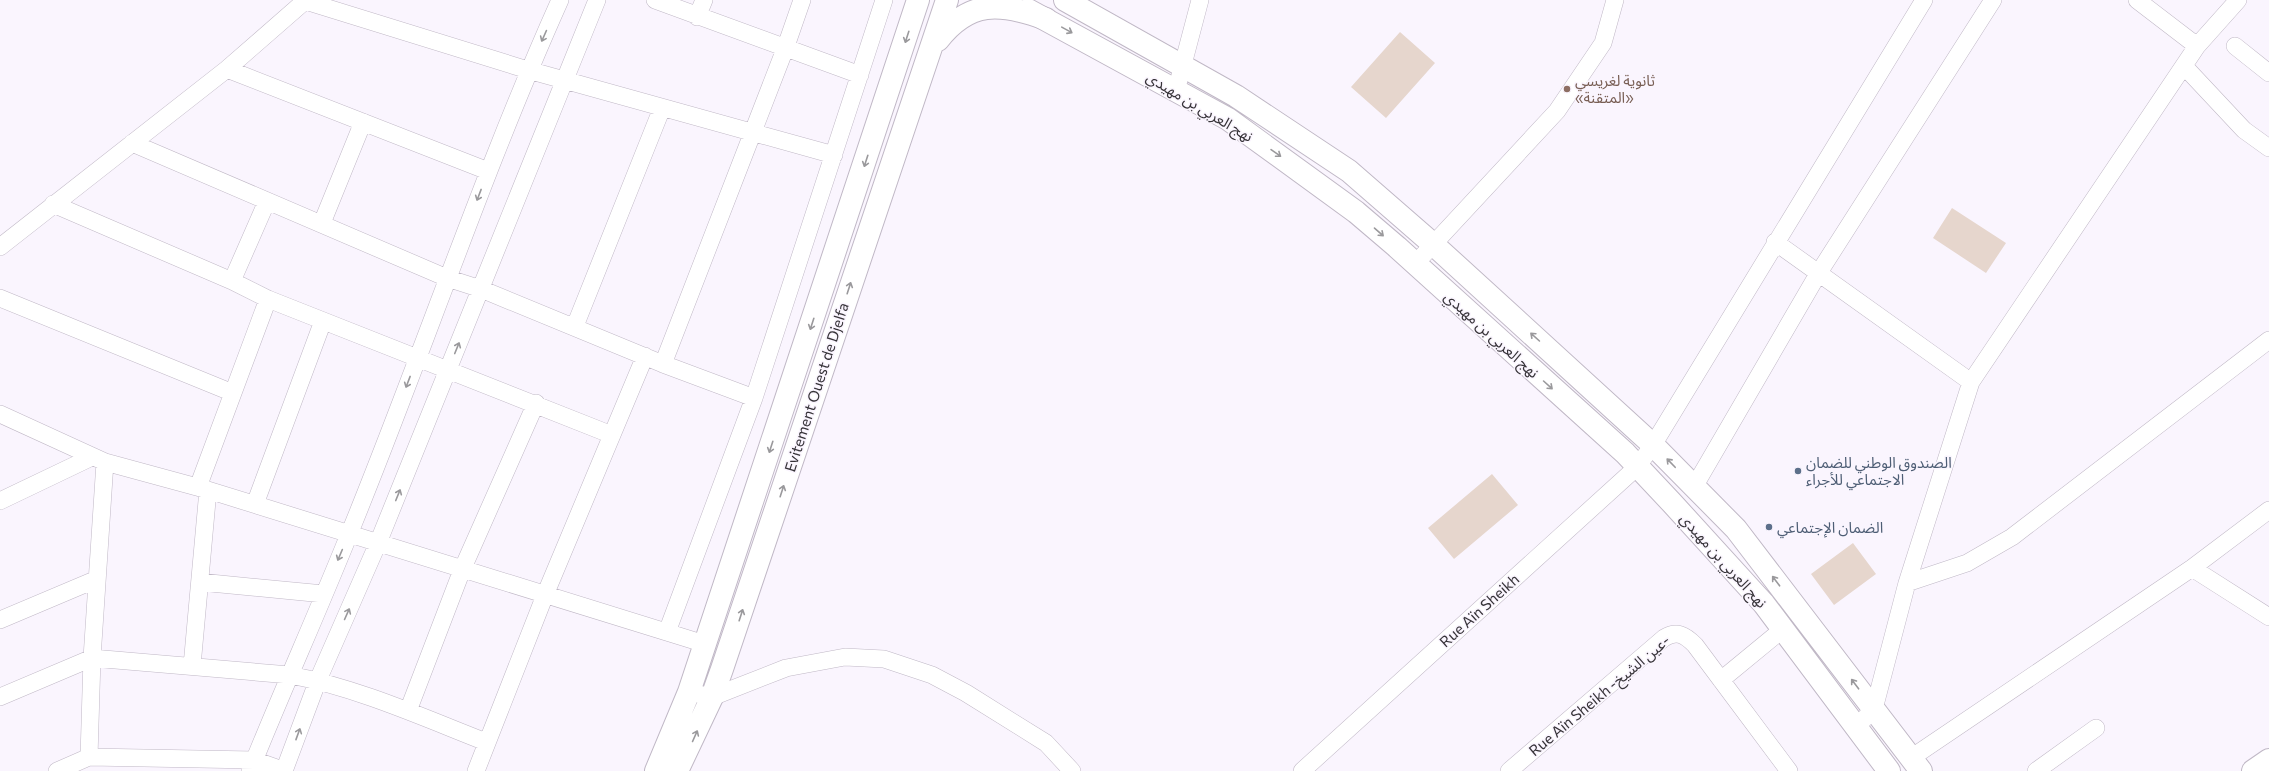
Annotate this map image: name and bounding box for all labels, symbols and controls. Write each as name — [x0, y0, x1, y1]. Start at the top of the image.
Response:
one-way arrow — [1061, 27, 1073, 35]
one-way arrow — [540, 29, 547, 41]
one-way arrow — [902, 31, 910, 43]
street label: نهج العربي بن مهيدي — [1141, 67, 1257, 148]
place label: ثانوية لغريسي «المتقنة» — [1575, 71, 1655, 106]
marker: ثانوية لغريسي «المتقنة» — [1562, 84, 1572, 94]
one-way arrow — [1270, 149, 1281, 157]
one-way arrow — [862, 154, 869, 167]
one-way arrow — [475, 189, 483, 201]
one-way arrow — [1374, 227, 1384, 236]
one-way arrow — [846, 283, 854, 295]
street label: نهج العربي بن مهيدي — [1438, 287, 1543, 384]
street label: Evitement Ouest de Djelfa — [780, 300, 852, 474]
one-way arrow — [808, 317, 815, 330]
one-way arrow — [1530, 333, 1540, 342]
one-way arrow — [454, 343, 461, 355]
one-way arrow — [404, 376, 412, 388]
one-way arrow — [1543, 380, 1553, 389]
one-way arrow — [766, 441, 774, 453]
place label: الصندوق الوطني للضمان الاجتماعي للأجراء — [1806, 453, 1952, 491]
one-way arrow — [1666, 458, 1676, 468]
marker: الصندوق الوطني للضمان الاجتماعي للأجراء — [1793, 466, 1803, 476]
one-way arrow — [778, 486, 786, 498]
one-way arrow — [395, 489, 402, 501]
street label: نهج العربي بن مهيدي — [1674, 509, 1771, 614]
place label: الضمان الإجتماعي — [1777, 518, 1883, 539]
marker: الضمان الإجتماعي — [1764, 522, 1774, 532]
one-way arrow — [336, 549, 344, 561]
street label: Rue Aïn Sheikh — [1436, 570, 1522, 650]
one-way arrow — [1772, 576, 1780, 587]
one-way arrow — [344, 609, 351, 621]
one-way arrow — [737, 609, 745, 621]
street label: Rue Aïn Sheikh -عين الشيخ- — [1525, 631, 1676, 762]
one-way arrow — [1850, 679, 1859, 690]
one-way arrow — [294, 729, 302, 741]
one-way arrow — [691, 730, 699, 742]

